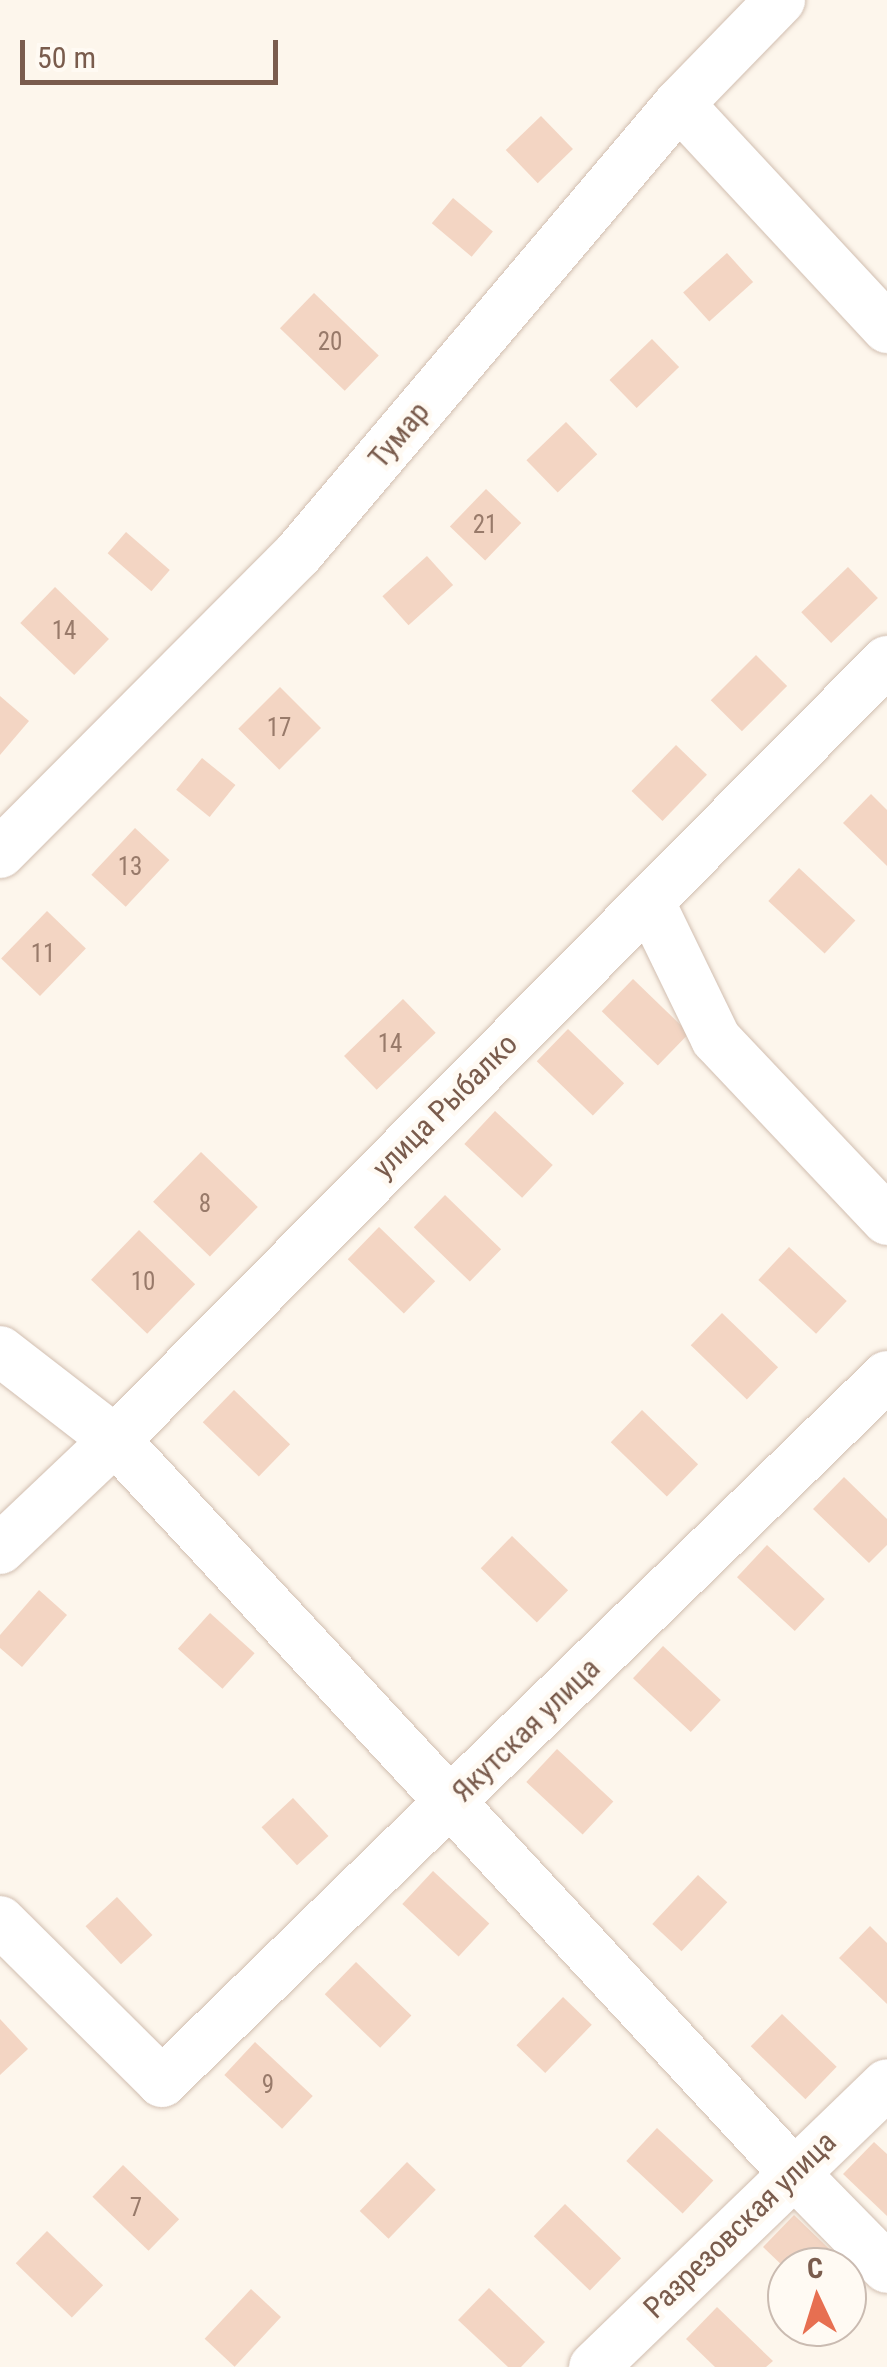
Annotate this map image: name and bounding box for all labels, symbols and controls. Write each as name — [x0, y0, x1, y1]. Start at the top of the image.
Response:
scale bar — [25, 20, 282, 82]
text: 50 m — [37, 40, 96, 75]
house number: 20 — [318, 327, 342, 357]
street label: Тумар — [361, 394, 437, 476]
house number: 21 — [473, 510, 497, 540]
house number: 14 — [52, 616, 76, 646]
house number: 17 — [267, 713, 291, 743]
house number: 13 — [118, 852, 142, 882]
house number: 11 — [31, 939, 55, 969]
street label: улица Рыбалко — [365, 1026, 525, 1186]
house number: 14 — [378, 1029, 402, 1059]
house number: 8 — [199, 1189, 211, 1219]
house number: 10 — [131, 1267, 155, 1297]
street label: Якутская улица — [444, 1650, 608, 1810]
house number: 9 — [262, 2070, 274, 2100]
street label: Разрезовская улица — [636, 2124, 844, 2326]
house number: 7 — [130, 2193, 142, 2223]
north arrow — [767, 2247, 867, 2347]
text: С — [806, 2252, 824, 2286]

